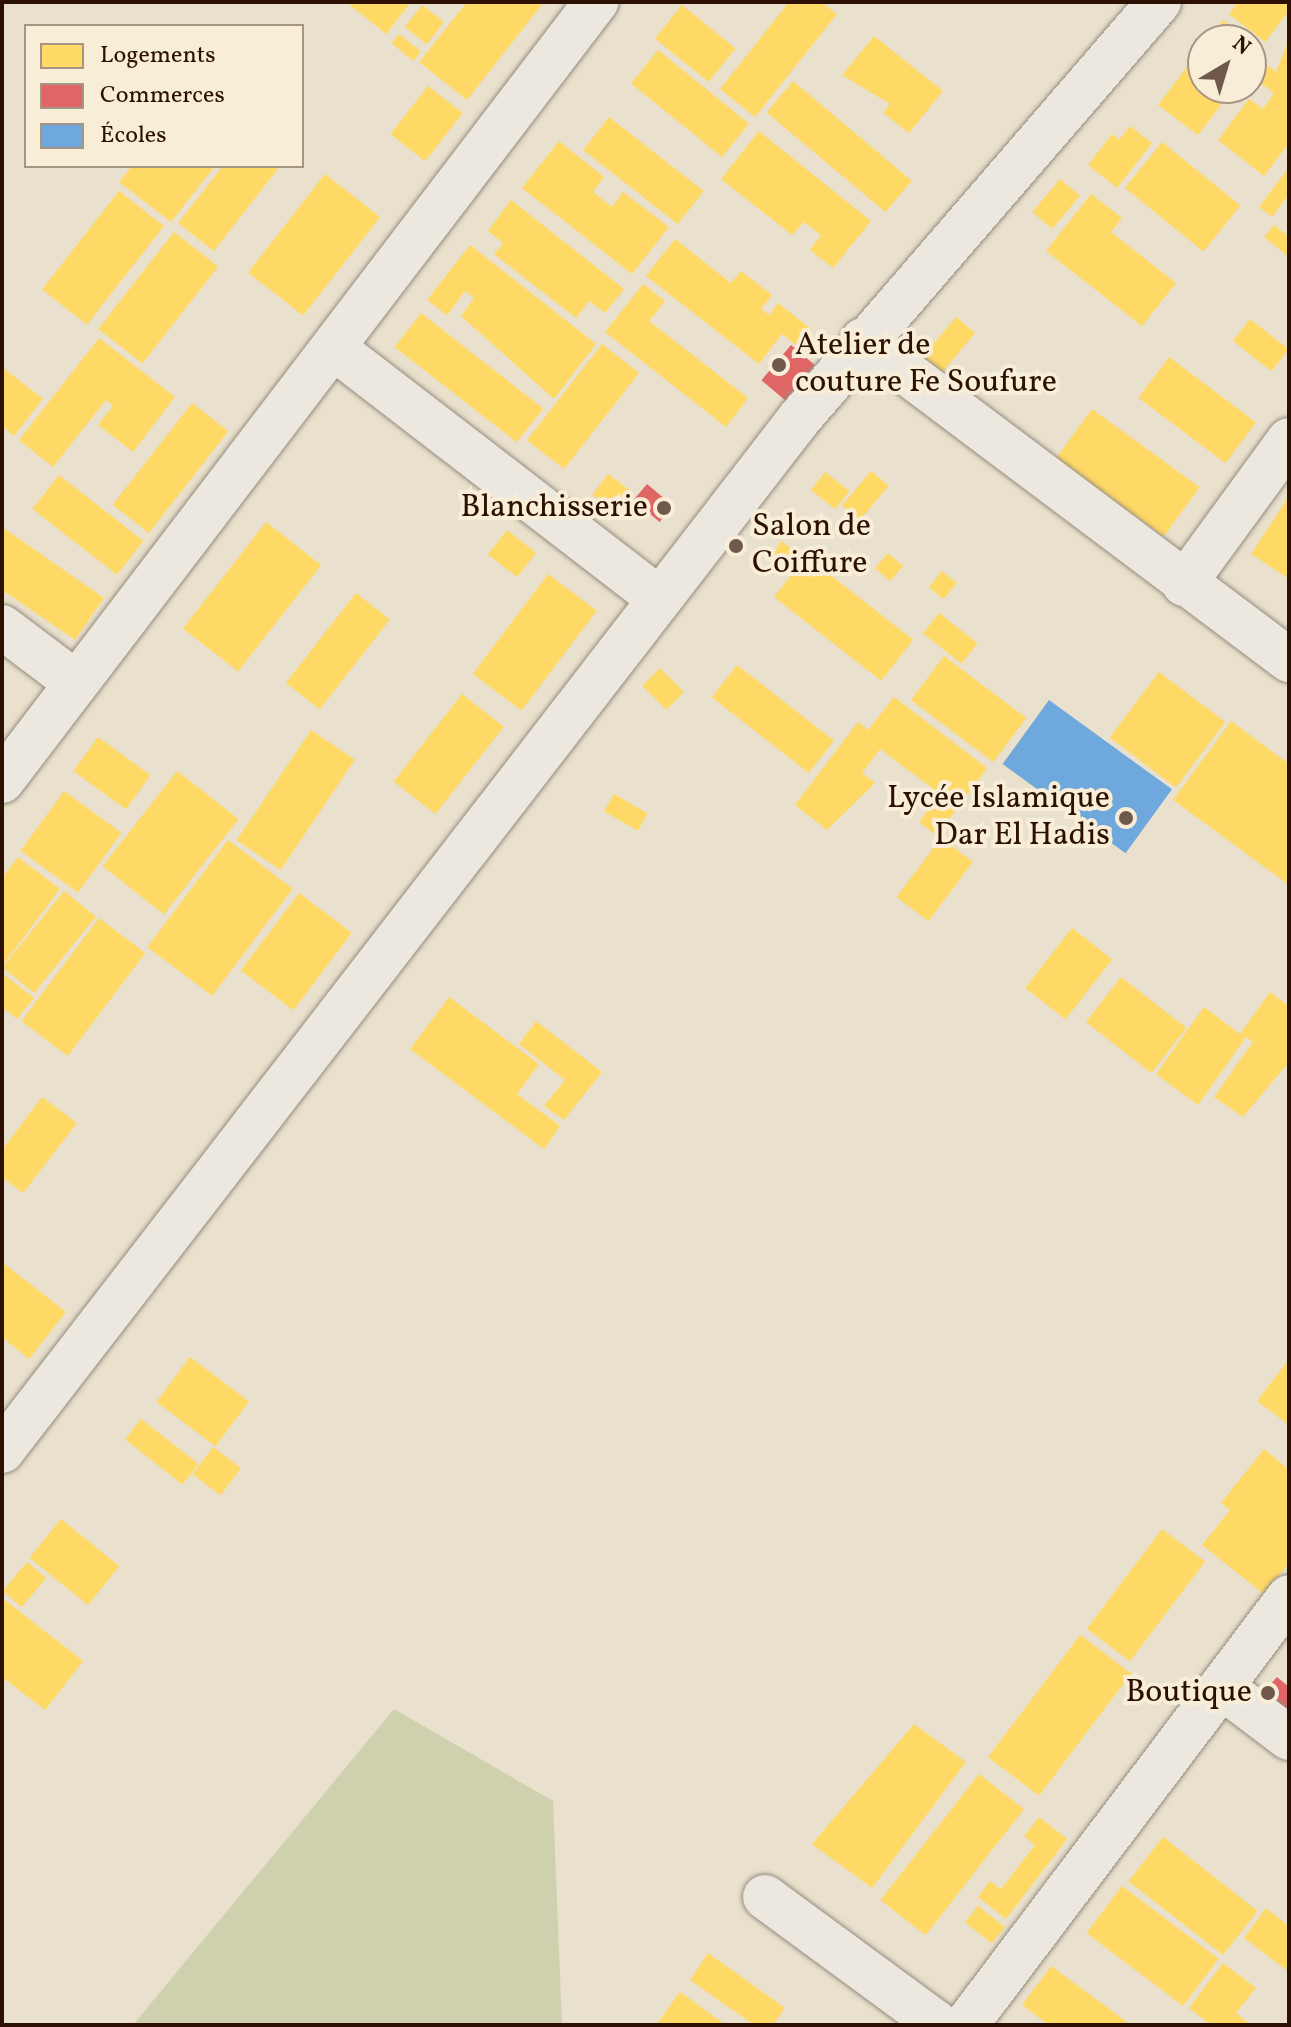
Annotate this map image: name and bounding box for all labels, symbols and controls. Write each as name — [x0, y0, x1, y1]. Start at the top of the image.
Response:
legend — [24, 24, 304, 168]
north arrow — [1187, 24, 1267, 104]
text: N — [1225, 29, 1257, 63]
text: Logements — [100, 39, 216, 73]
text: Commerces — [100, 79, 225, 113]
text: Écoles — [100, 119, 167, 153]
place label: Atelier de couture Fe Soufure — [795, 328, 1057, 403]
marker: Atelier de couture Fe Soufure — [770, 356, 788, 374]
place label: Blanchisserie — [460, 489, 648, 527]
marker: Blanchisserie — [655, 499, 673, 517]
place label: Salon de Coiffure — [752, 509, 871, 584]
marker: Salon de Coiffure — [727, 537, 745, 555]
place label: Lycée Islamique Dar El Hadis — [887, 781, 1110, 856]
marker: Lycée Islamique Dar El Hadis — [1117, 809, 1135, 827]
place label: Boutique — [1125, 1674, 1252, 1712]
marker: Boutique — [1259, 1684, 1277, 1702]

